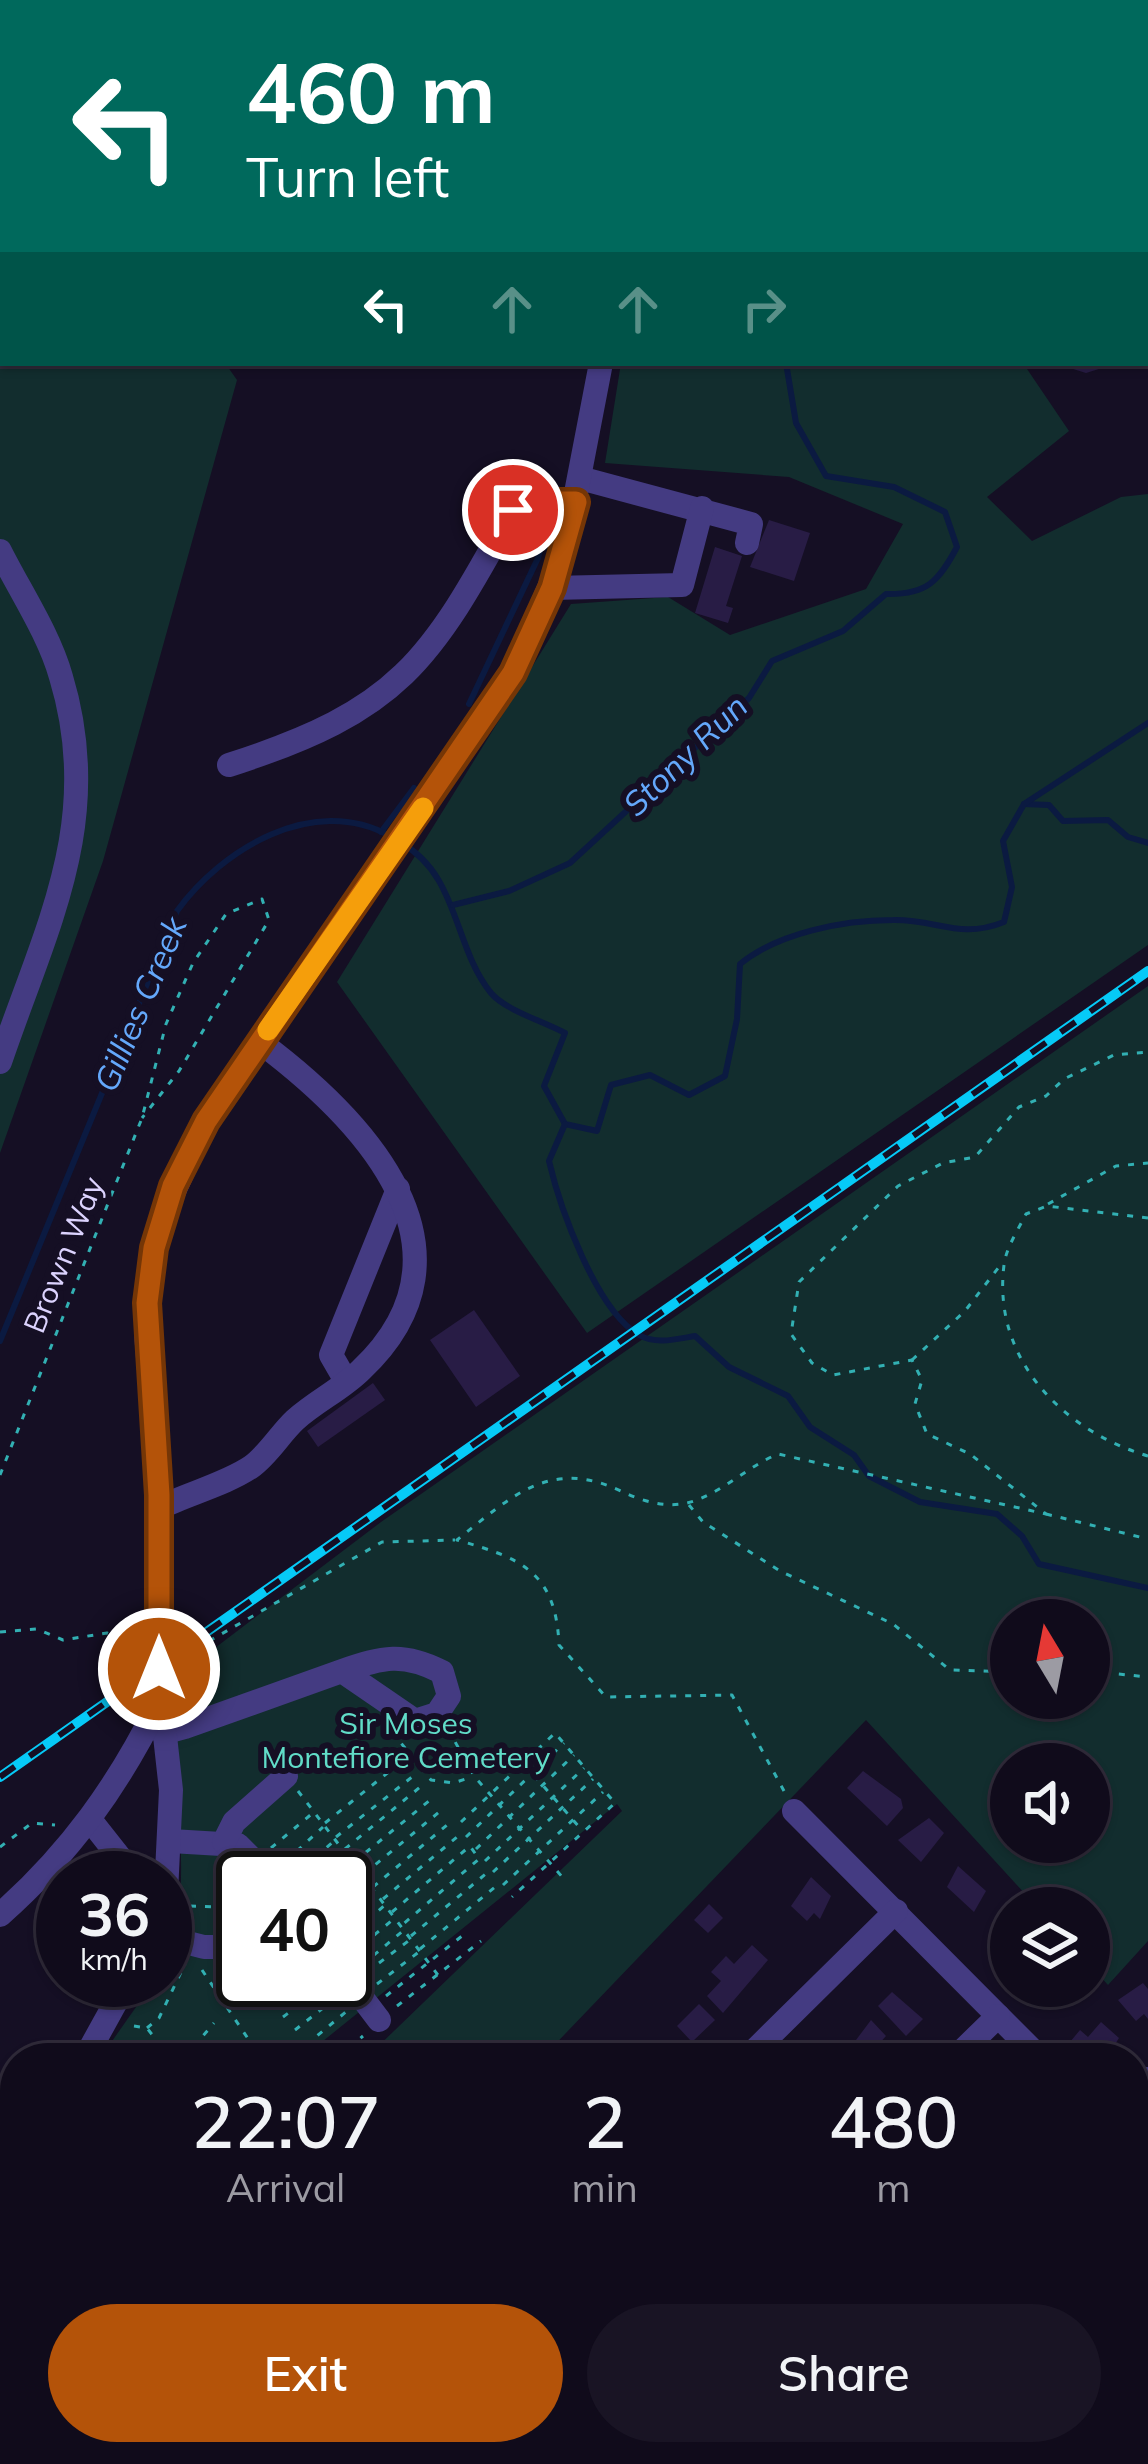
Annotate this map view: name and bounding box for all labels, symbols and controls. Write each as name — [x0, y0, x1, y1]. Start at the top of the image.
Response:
text: 460 m — [246, 39, 496, 144]
icon: left — [48, 48, 204, 204]
text: Turn left — [246, 143, 449, 211]
icon: left — [353, 276, 419, 342]
icon: ahead — [479, 276, 545, 342]
icon: ahead — [605, 276, 671, 342]
icon: right — [731, 276, 797, 342]
pin — [462, 459, 564, 561]
icon: arrive — [480, 477, 546, 543]
water label: Stony Run — [614, 685, 755, 824]
water label: Gillies Creek — [84, 909, 195, 1097]
street label: Brown Way — [15, 1171, 112, 1338]
north arrow — [990, 1599, 1110, 1719]
map controls — [990, 1599, 1110, 2007]
position arrow — [96, 1606, 222, 1732]
park label: Sir Moses Montefiore Cemetery — [261, 1704, 551, 1776]
button: sound — [990, 1743, 1110, 1863]
speed limit sign: 40 — [216, 1851, 372, 2007]
text: 36 — [78, 1876, 150, 1951]
button: layers — [990, 1887, 1110, 2007]
text: km/h — [80, 1940, 148, 1978]
text: 22:07 — [191, 2076, 381, 2166]
text: 2 — [583, 2076, 626, 2166]
text: 480 — [829, 2076, 958, 2166]
text: Arrival — [226, 2163, 345, 2212]
text: min — [571, 2163, 638, 2212]
text: m — [876, 2163, 911, 2212]
button: Exit — [48, 2304, 563, 2442]
button: Share — [587, 2304, 1101, 2442]

